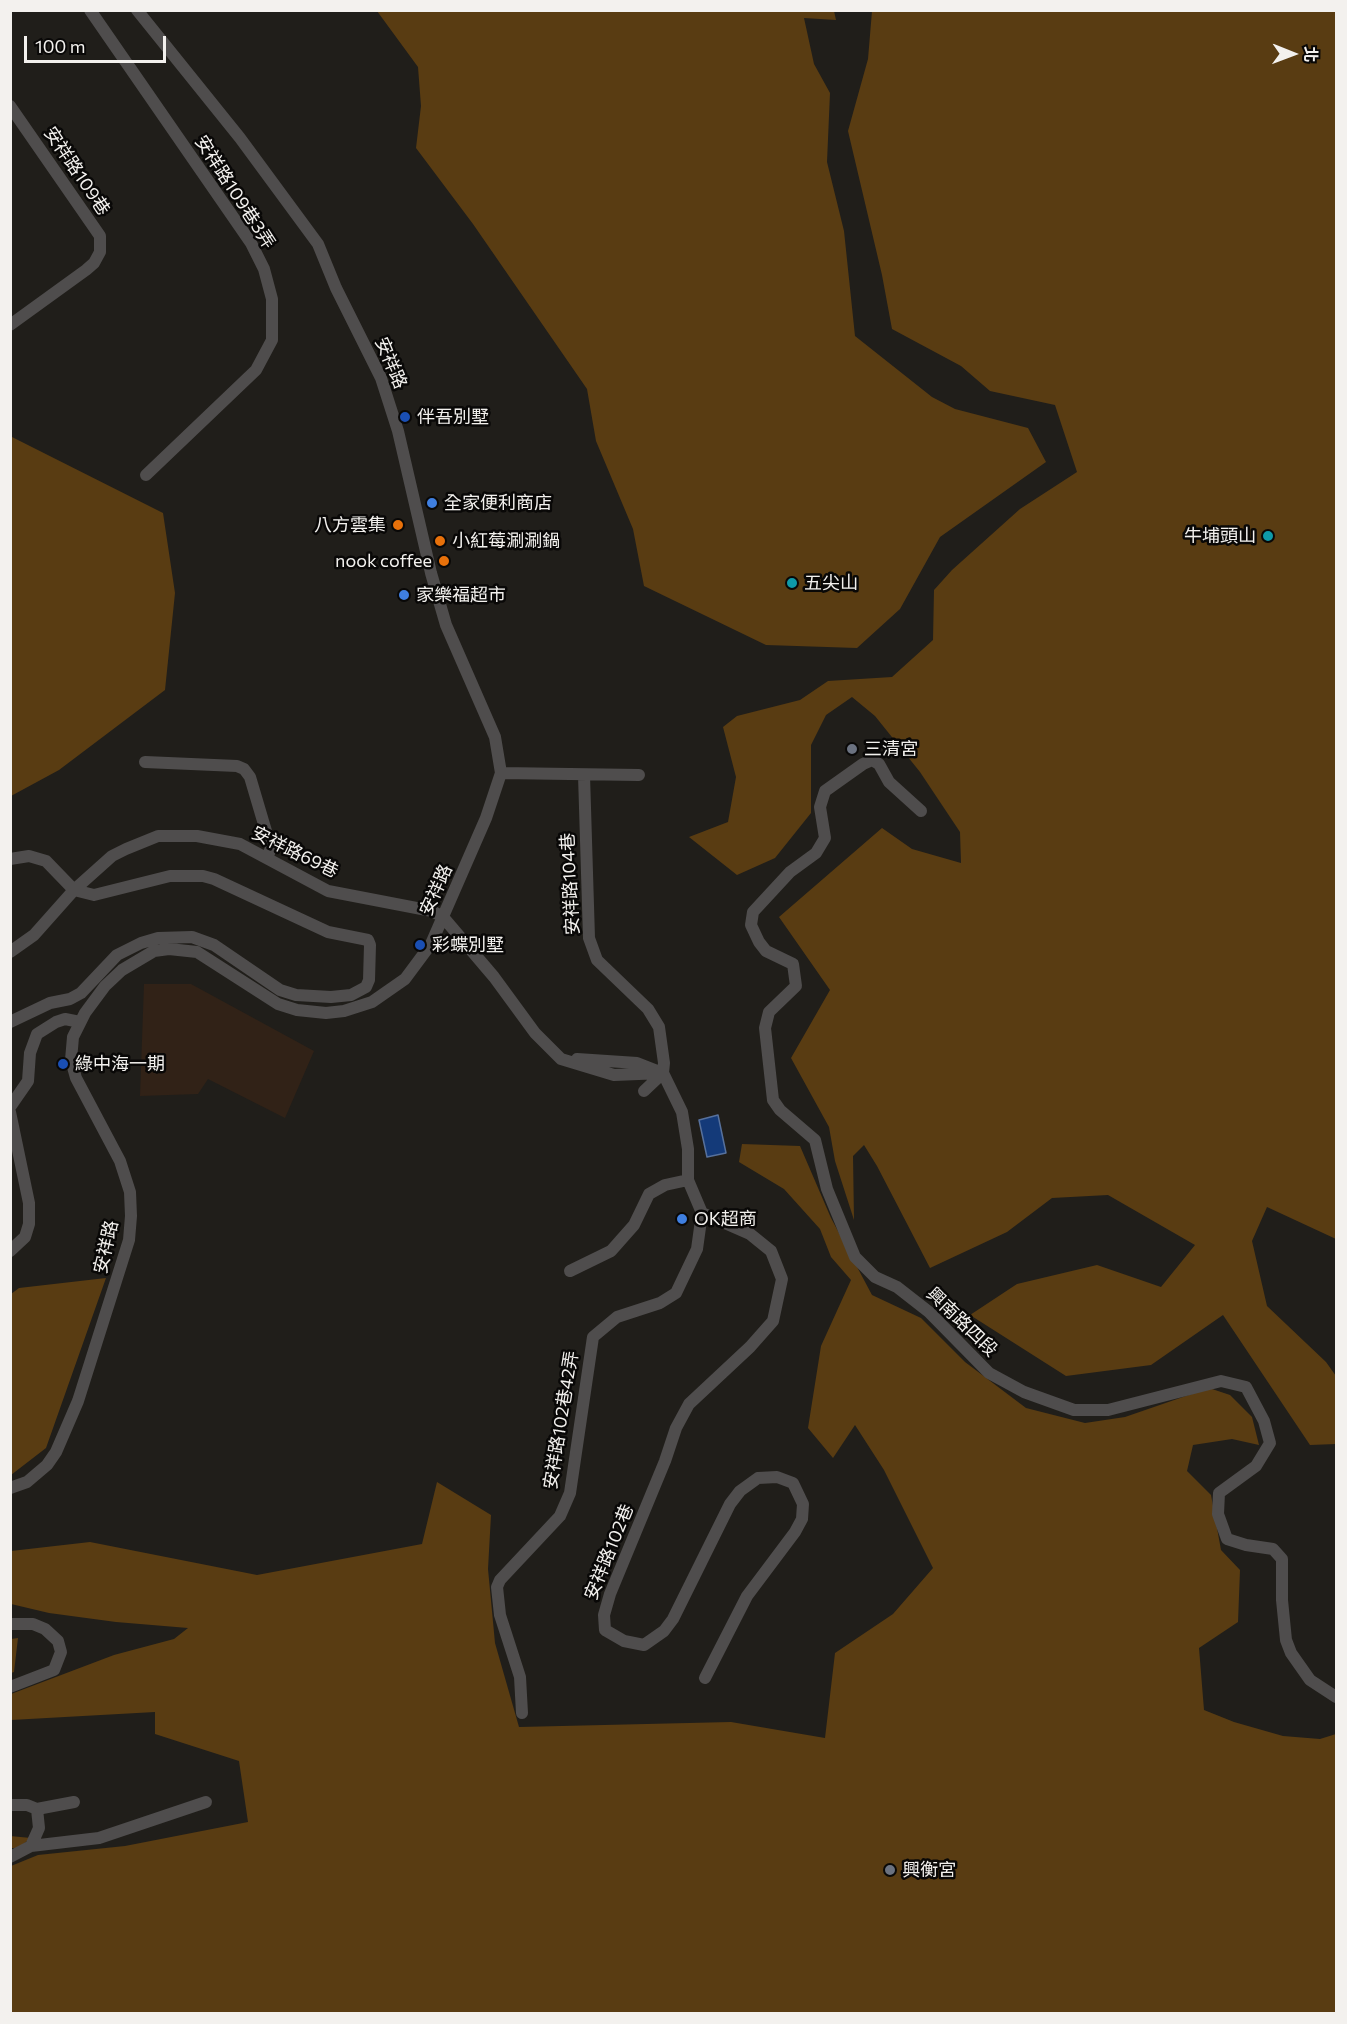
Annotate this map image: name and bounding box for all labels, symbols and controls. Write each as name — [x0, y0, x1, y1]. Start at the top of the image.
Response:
scale bar — [27, 24, 170, 62]
north arrow — [1263, 24, 1323, 84]
text: 100 m — [35, 35, 85, 57]
text: 北 — [1302, 46, 1321, 62]
street label: 安祥路109巷 — [39, 123, 115, 219]
street label: 安祥路109巷3弄 — [190, 131, 280, 253]
street label: 安祥路 — [371, 334, 411, 392]
place label: 伴吾別墅 — [417, 406, 489, 428]
marker: 伴吾別墅 — [398, 410, 412, 424]
place label: 全家便利商店 — [444, 492, 552, 514]
marker: 全家便利商店 — [425, 496, 439, 510]
place label: 八方雲集 — [314, 514, 386, 536]
marker: 八方雲集 — [391, 518, 405, 532]
place label: 牛埔頭山 — [1184, 525, 1256, 547]
marker: 牛埔頭山 — [1261, 529, 1275, 543]
place label: 小紅莓涮涮鍋 — [452, 530, 560, 552]
marker: 小紅莓涮涮鍋 — [433, 534, 447, 548]
place label: nook coffee — [335, 550, 432, 572]
marker: nook coffee — [437, 554, 451, 568]
place label: 五尖山 — [804, 572, 858, 594]
marker: 五尖山 — [785, 576, 799, 590]
place label: 家樂福超市 — [416, 584, 506, 606]
marker: 家樂福超市 — [397, 588, 411, 602]
place label: 三清宮 — [864, 738, 918, 760]
marker: 三清宮 — [845, 742, 859, 756]
street label: 安祥路69巷 — [248, 822, 342, 882]
street label: 安祥路104巷 — [557, 832, 583, 936]
street label: 安祥路 — [415, 861, 457, 919]
place label: 彩蝶別墅 — [432, 934, 504, 956]
marker: 彩蝶別墅 — [413, 938, 427, 952]
place label: 綠中海一期 — [75, 1053, 165, 1075]
marker: 綠中海一期 — [56, 1057, 70, 1071]
place label: OK超商 — [694, 1208, 757, 1230]
marker: OK超商 — [675, 1212, 689, 1226]
street label: 安祥路 — [89, 1218, 123, 1276]
street label: 興南路四段 — [922, 1283, 1002, 1361]
street label: 安祥路102巷42弄 — [539, 1349, 583, 1491]
street label: 安祥路102巷 — [580, 1501, 638, 1603]
place label: 興衡宮 — [902, 1859, 956, 1881]
marker: 興衡宮 — [883, 1863, 897, 1877]

